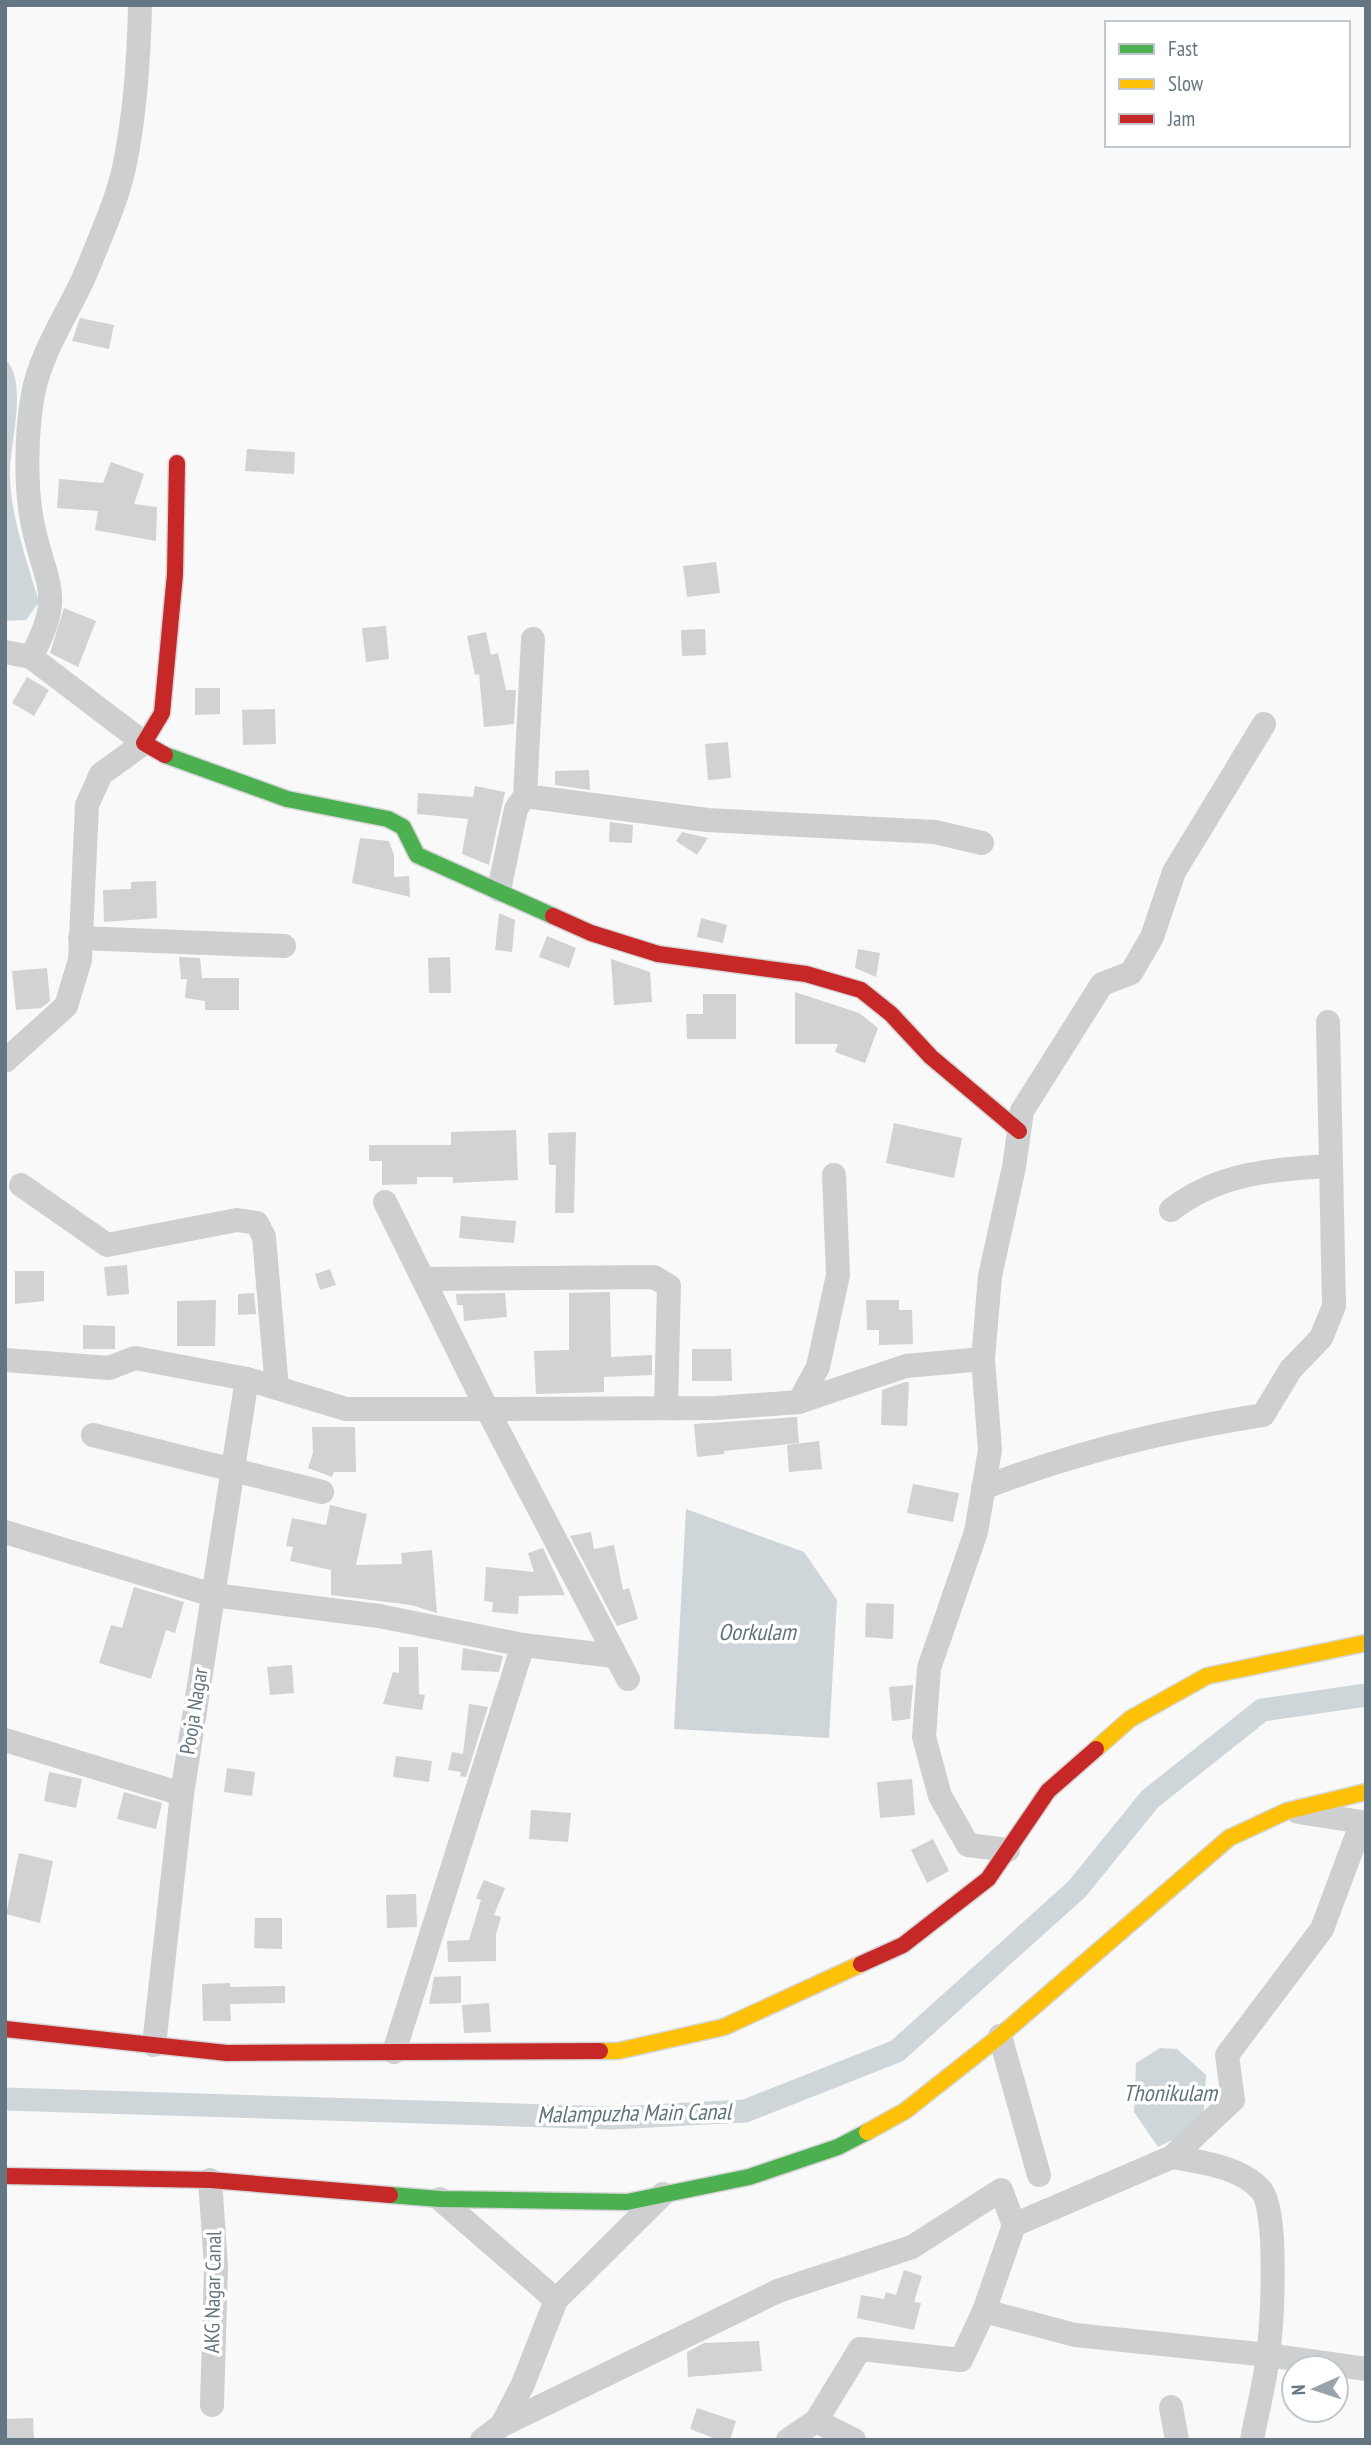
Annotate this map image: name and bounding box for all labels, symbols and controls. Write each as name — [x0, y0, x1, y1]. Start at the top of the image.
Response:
legend — [1105, 21, 1350, 147]
text: Fast — [1168, 35, 1198, 62]
text: Slow — [1168, 70, 1204, 97]
text: Jam — [1167, 105, 1195, 132]
water label: Oorkulam — [718, 1617, 798, 1646]
street label: Pooja Nagar — [173, 1665, 214, 1756]
water label: Thonikulam — [1123, 2078, 1219, 2107]
water label: Malampuzha Main Canal — [537, 2096, 734, 2129]
street label: AKG Nagar Canal — [198, 2231, 227, 2353]
north arrow — [1280, 2354, 1350, 2424]
text: N — [1286, 2384, 1310, 2396]

